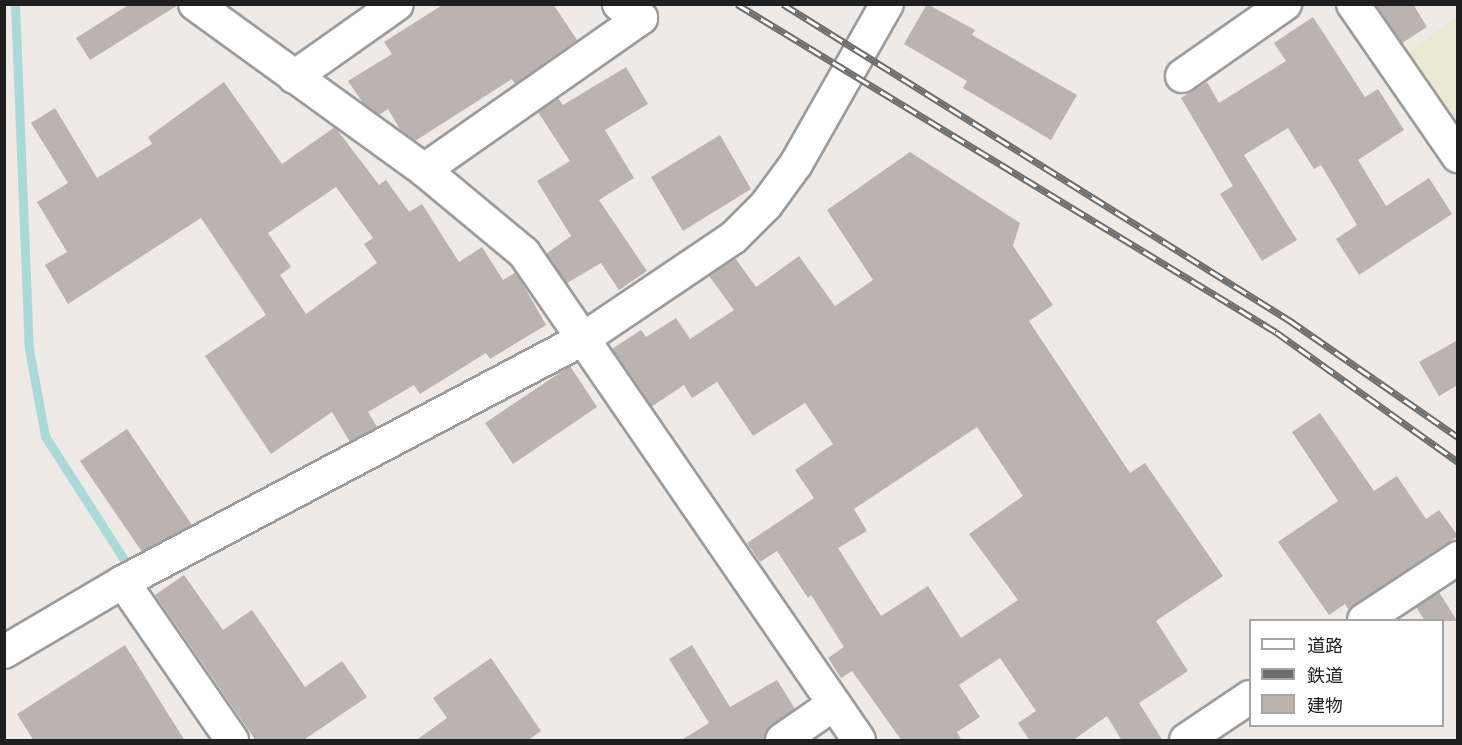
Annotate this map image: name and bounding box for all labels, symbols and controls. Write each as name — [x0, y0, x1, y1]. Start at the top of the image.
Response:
legend — [1249, 619, 1444, 727]
text: 道路 — [1307, 634, 1343, 657]
text: 鉄道 — [1307, 664, 1343, 687]
text: 建物 — [1307, 694, 1343, 717]

